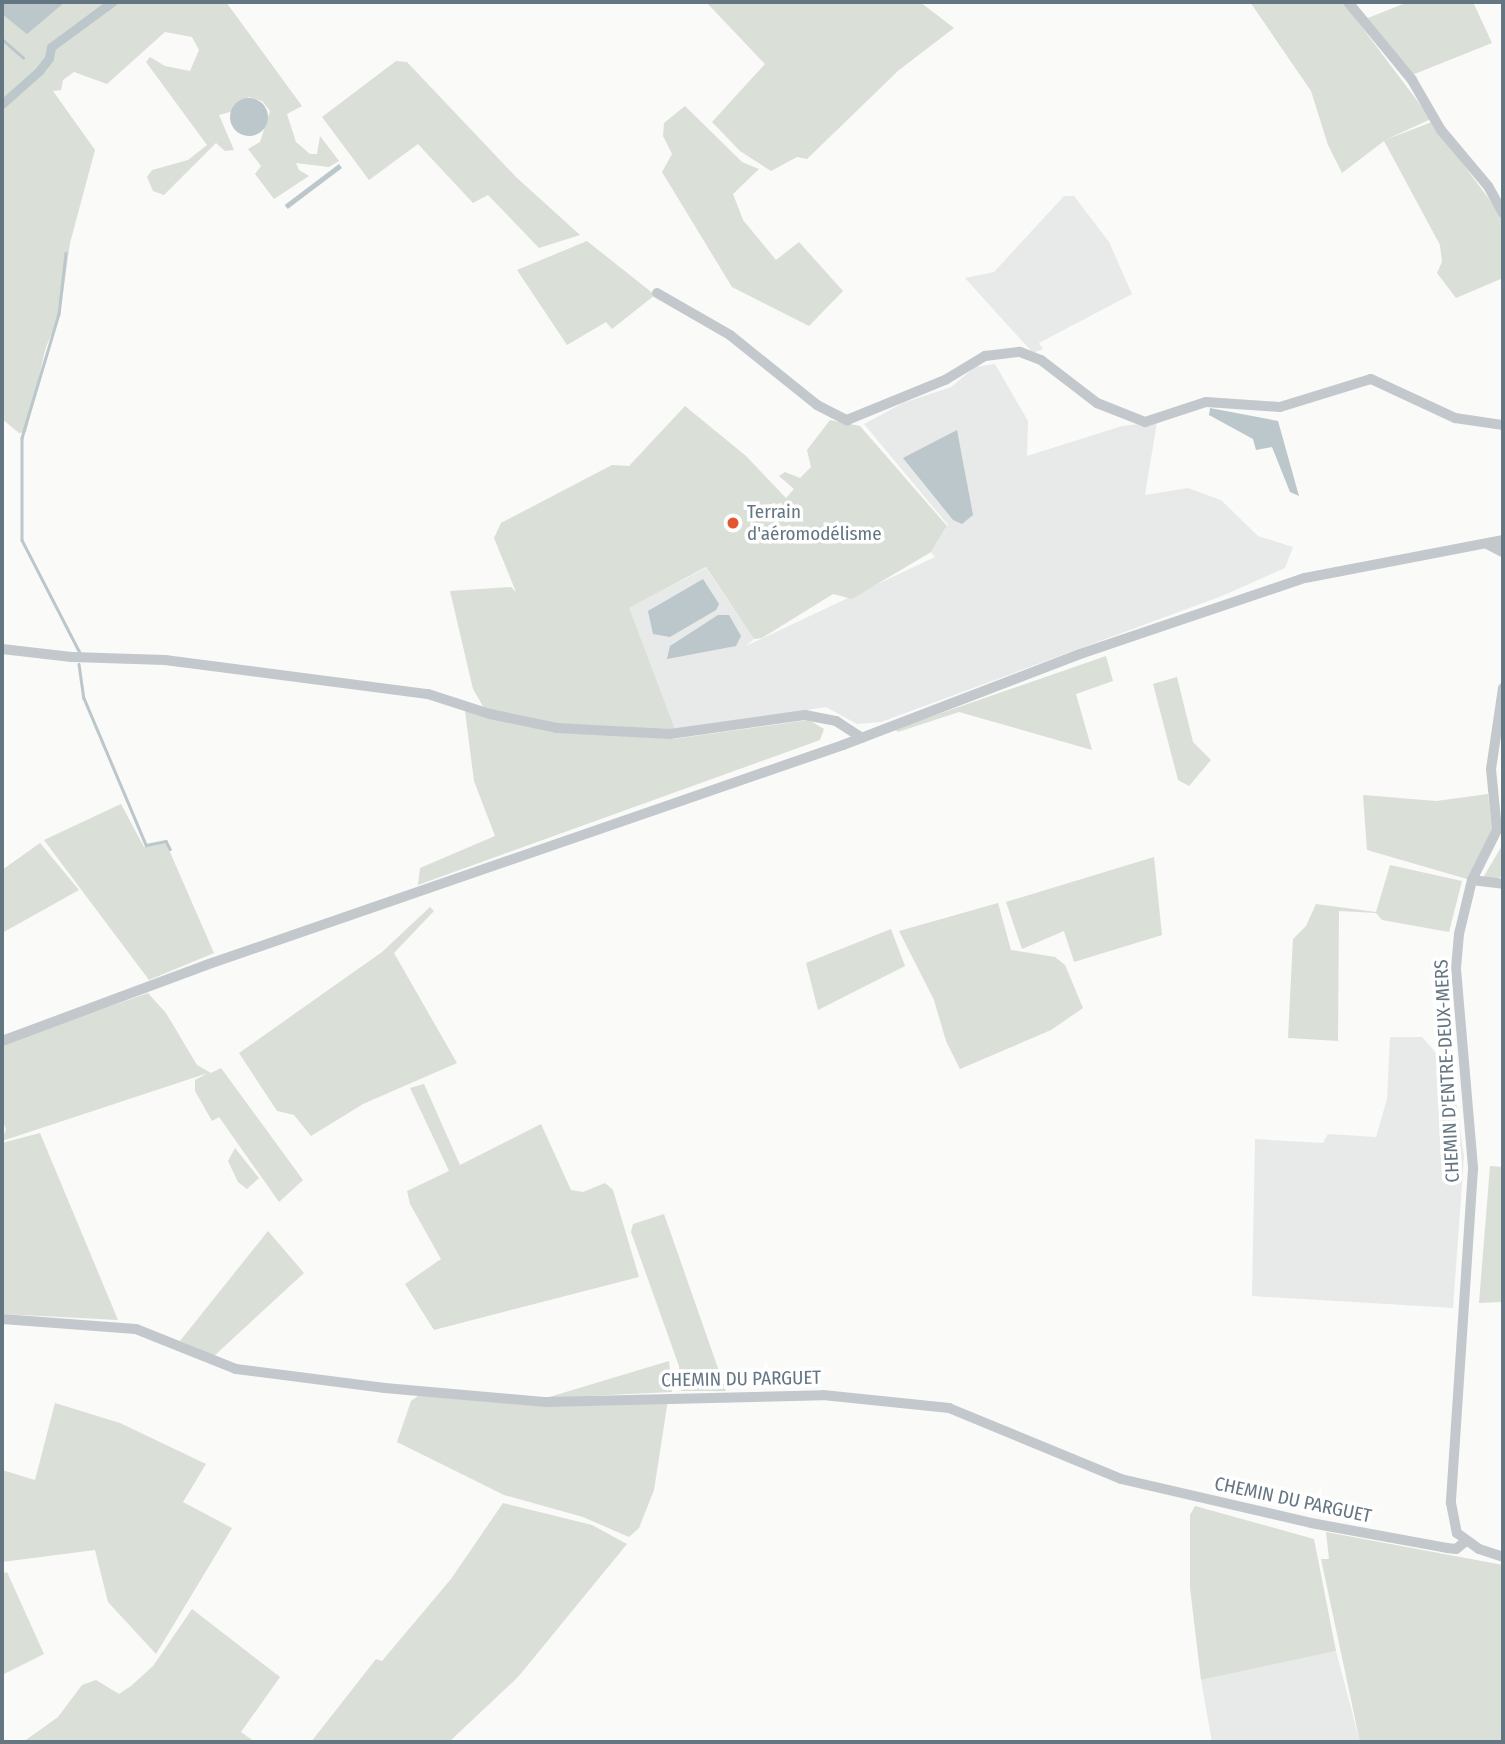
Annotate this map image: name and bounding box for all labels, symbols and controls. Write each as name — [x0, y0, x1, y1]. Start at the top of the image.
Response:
place label: Terrain d'aéromodélisme — [747, 501, 882, 545]
marker: Terrain d'aéromodélisme — [725, 515, 741, 531]
street label: CHEMIN D'ENTRE-DEUX-MERS — [1430, 959, 1464, 1183]
street label: CHEMIN DU PARGUET — [661, 1366, 821, 1392]
street label: CHEMIN DU PARGUET — [1212, 1472, 1374, 1528]

